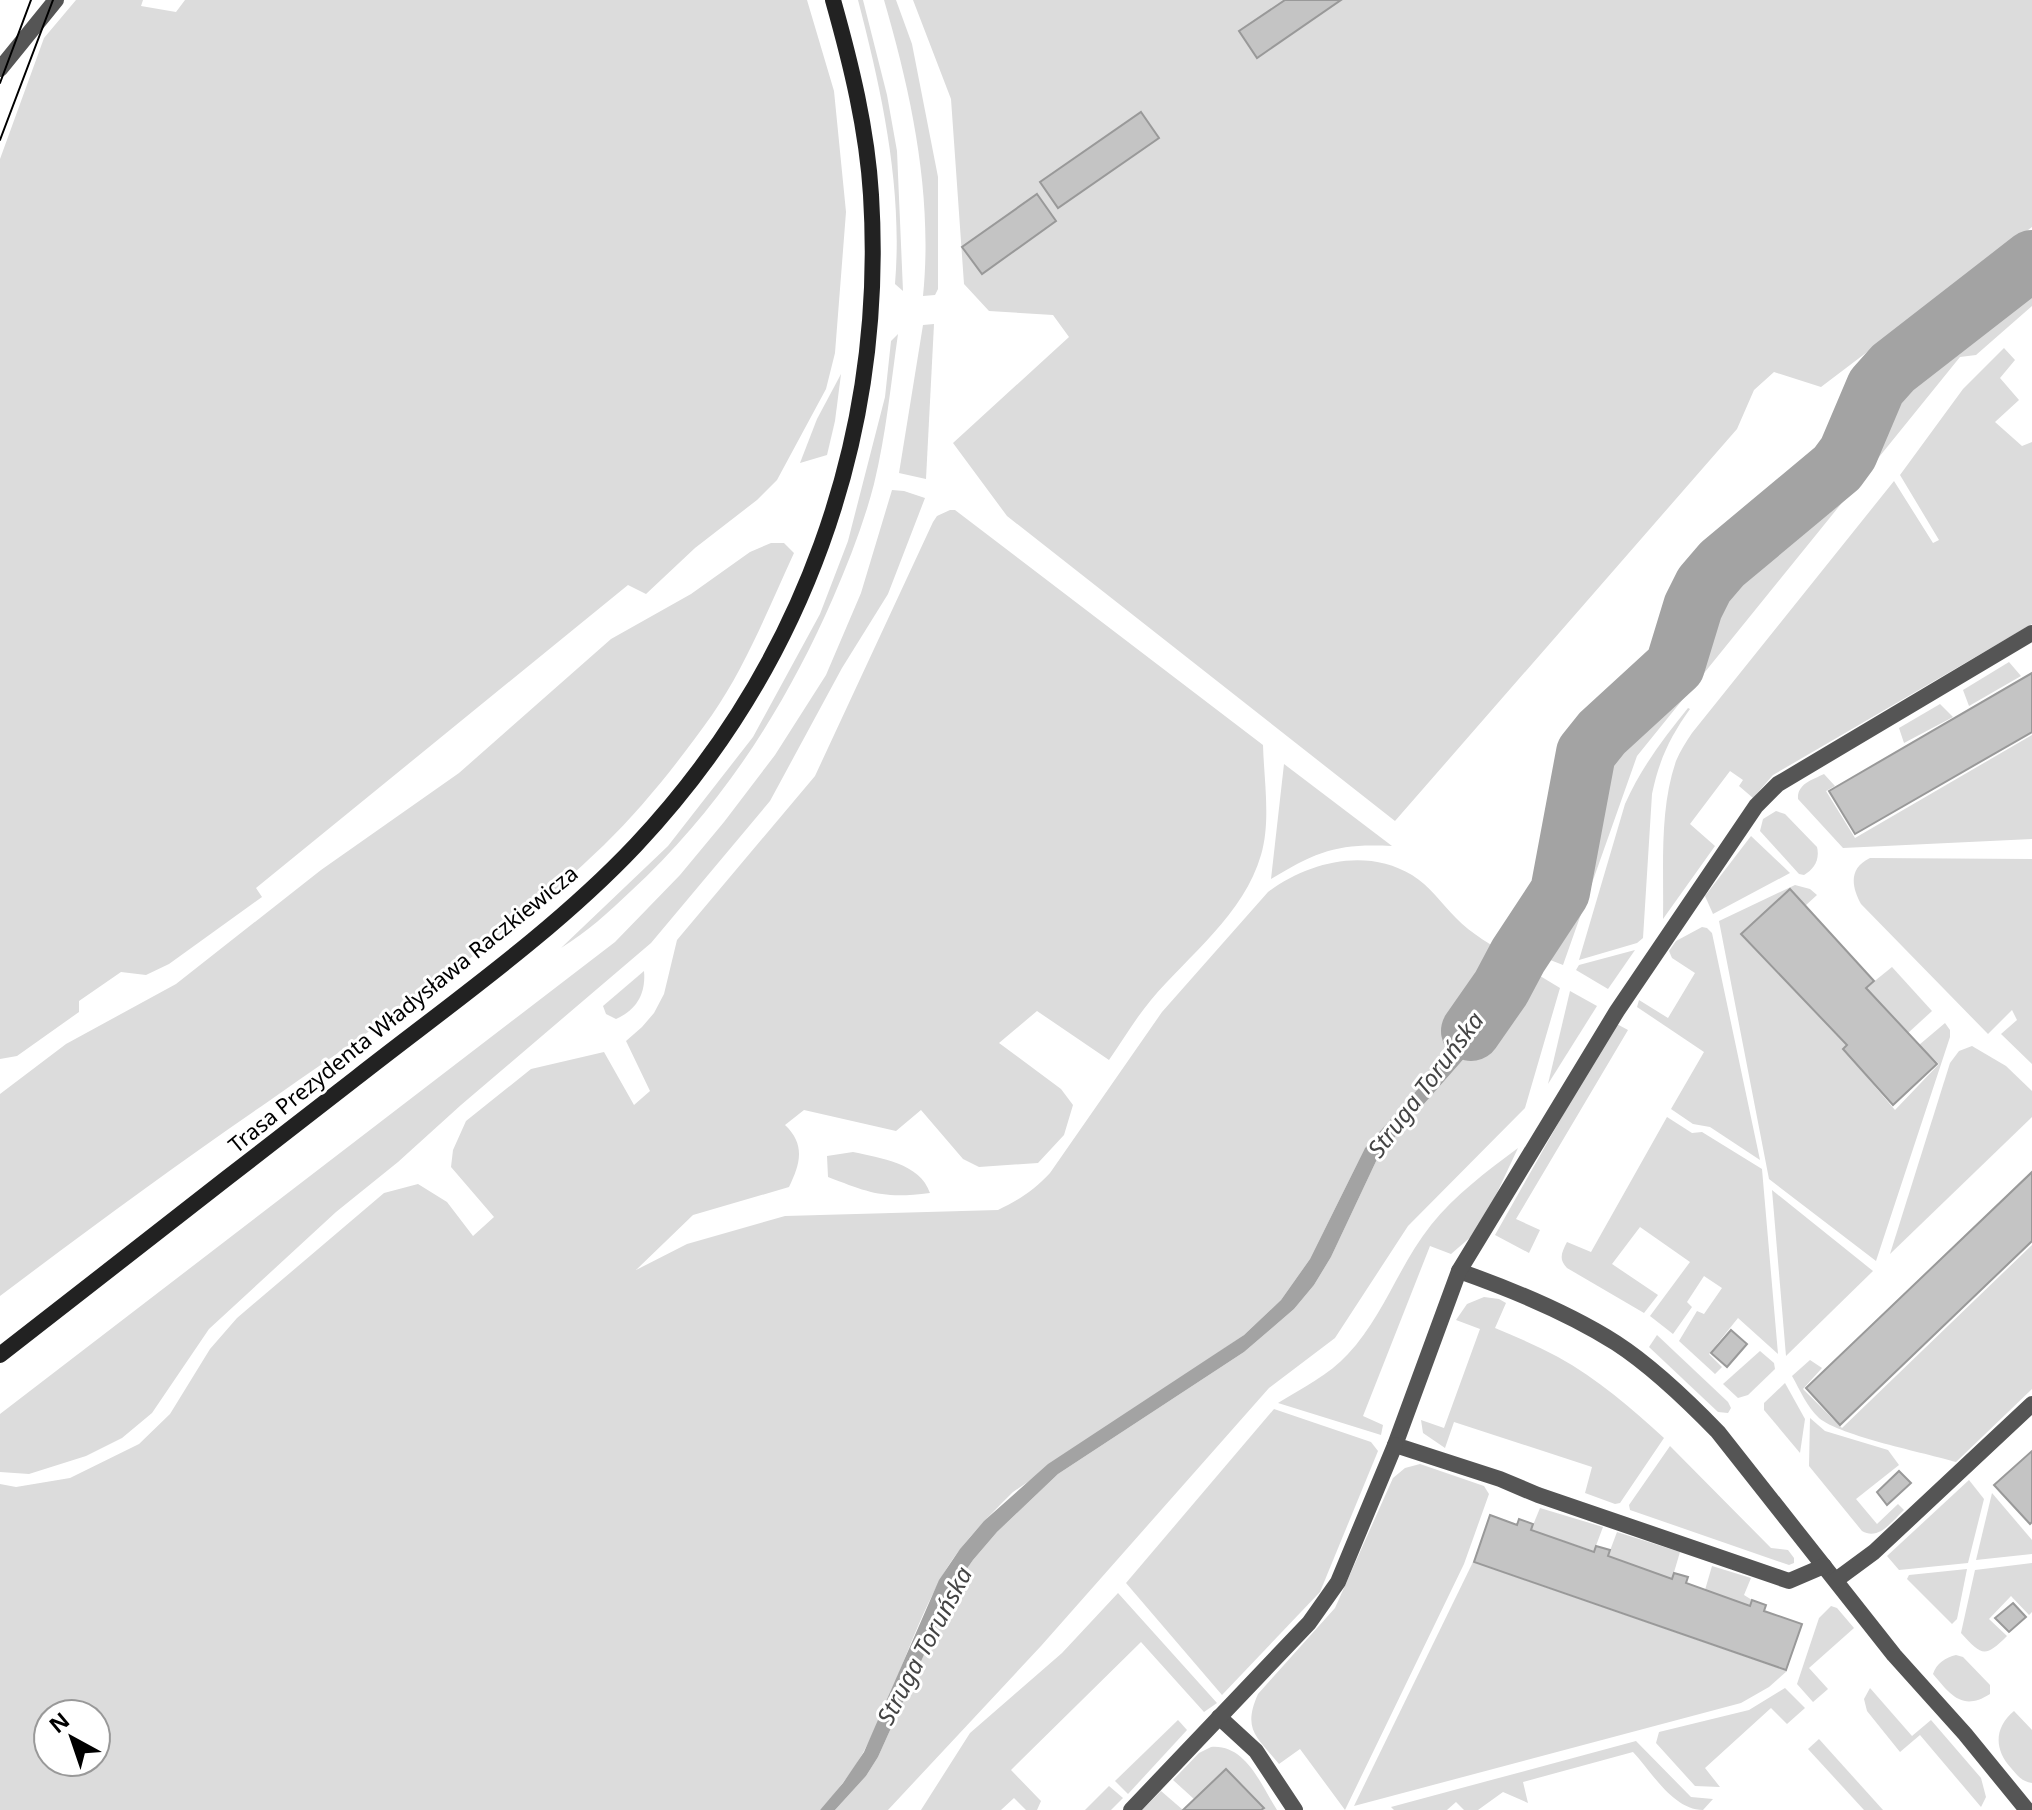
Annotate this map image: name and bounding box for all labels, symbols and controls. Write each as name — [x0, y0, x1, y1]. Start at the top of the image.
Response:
street label: Trasa Prezydenta Władysława Raczkiewicza — [221, 858, 583, 1159]
water label: Struga Toruńska — [1359, 1004, 1491, 1164]
water label: Struga Toruńska — [868, 1560, 979, 1730]
north arrow — [32, 1698, 112, 1778]
text: N — [42, 1705, 75, 1739]

